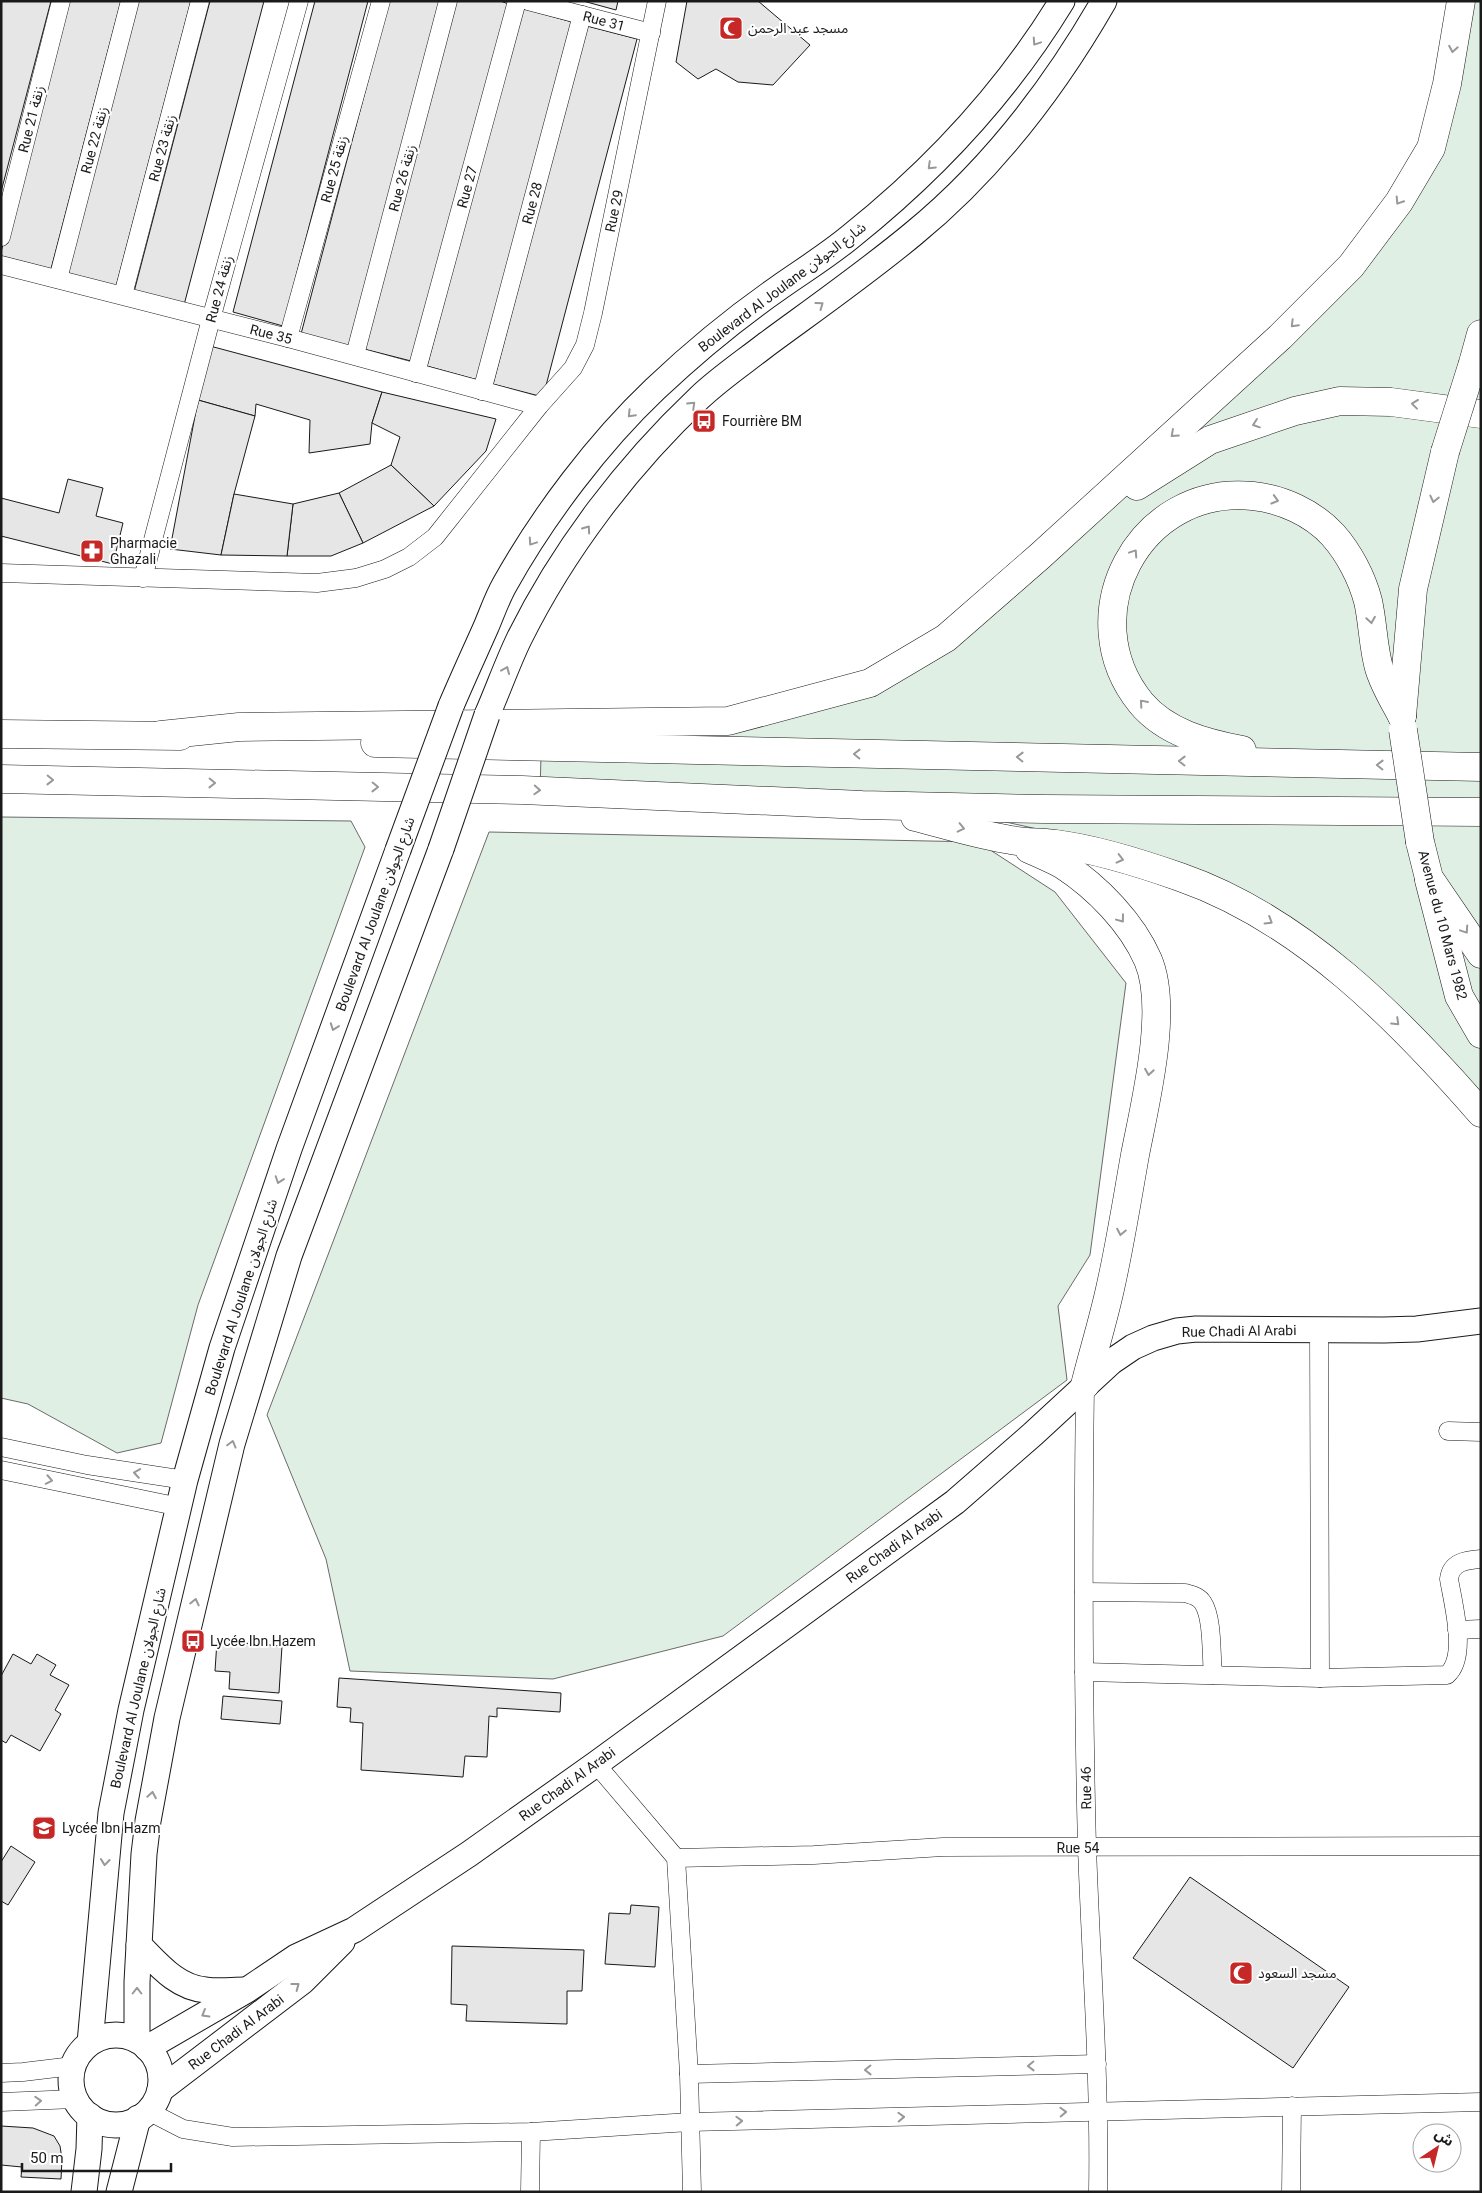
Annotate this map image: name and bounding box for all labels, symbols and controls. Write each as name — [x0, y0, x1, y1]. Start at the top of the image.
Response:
street label: Rue 31 — [581, 8, 627, 34]
mosque icon: مسجد عبد الرحمن — [718, 15, 744, 41]
place label: مسجد عبد الرحمن — [748, 20, 848, 37]
one-way arrow — [1033, 37, 1042, 46]
one-way arrow — [1448, 45, 1458, 54]
street label: Rue 21 زنقة — [15, 84, 48, 154]
street label: Rue 22 زنقة — [77, 105, 112, 175]
street label: Rue 23 زنقة — [145, 113, 180, 183]
street label: Rue 25 زنقة — [317, 134, 352, 204]
street label: Rue 26 زنقة — [385, 143, 420, 213]
one-way arrow — [928, 160, 937, 169]
street label: Rue 27 — [454, 164, 480, 210]
street label: Rue 28 — [519, 180, 545, 226]
street label: Rue 29 — [602, 188, 626, 234]
one-way arrow — [1396, 195, 1405, 204]
street label: Boulevard Al Joulane شارع الجولان — [695, 219, 871, 358]
street label: Rue 24 زنقة — [202, 254, 237, 324]
one-way arrow — [814, 302, 824, 311]
one-way arrow — [1291, 318, 1300, 327]
street label: Rue 35 — [248, 321, 294, 347]
one-way arrow — [1411, 399, 1419, 410]
one-way arrow — [686, 402, 695, 411]
one-way arrow — [628, 408, 637, 417]
bus stop icon: Fourrière BM — [691, 408, 717, 434]
place label: Fourrière BM — [722, 413, 802, 429]
one-way arrow — [1252, 418, 1261, 428]
one-way arrow — [1171, 428, 1180, 437]
one-way arrow — [1270, 495, 1278, 505]
one-way arrow — [1429, 495, 1440, 504]
one-way arrow — [581, 525, 590, 535]
place label: Pharmacie Ghazali — [110, 535, 177, 567]
one-way arrow — [528, 537, 538, 546]
pharmacy icon: Pharmacie Ghazali — [79, 538, 105, 564]
one-way arrow — [1128, 549, 1137, 559]
one-way arrow — [1365, 616, 1376, 624]
one-way arrow — [500, 666, 511, 675]
one-way arrow — [1139, 700, 1148, 709]
one-way arrow — [853, 748, 861, 759]
one-way arrow — [1015, 752, 1023, 762]
one-way arrow — [1178, 756, 1186, 766]
one-way arrow — [1375, 760, 1383, 770]
one-way arrow — [46, 775, 54, 785]
one-way arrow — [209, 778, 217, 789]
one-way arrow — [371, 781, 379, 792]
one-way arrow — [534, 785, 542, 796]
street label: Boulevard Al Joulane شارع الجولان — [332, 815, 420, 1014]
one-way arrow — [956, 822, 965, 833]
street label: Avenue du 10 Mars 1982 — [1415, 848, 1471, 1002]
one-way arrow — [1116, 853, 1124, 864]
one-way arrow — [1115, 913, 1123, 922]
one-way arrow — [1264, 915, 1273, 924]
one-way arrow — [1459, 925, 1468, 934]
one-way arrow — [1391, 1016, 1400, 1025]
one-way arrow — [330, 1022, 340, 1031]
one-way arrow — [1145, 1067, 1155, 1076]
one-way arrow — [274, 1175, 284, 1184]
street label: Boulevard Al Joulane شارع الجولان — [202, 1197, 283, 1398]
one-way arrow — [1116, 1227, 1126, 1236]
street label: Rue Chadi Al Arabi — [1181, 1322, 1297, 1340]
one-way arrow — [226, 1439, 237, 1448]
one-way arrow — [133, 1468, 142, 1478]
one-way arrow — [45, 1474, 53, 1485]
street label: Rue Chadi Al Arabi — [843, 1506, 945, 1586]
street label: Boulevard Al Joulane شارع الجولان — [107, 1586, 172, 1791]
one-way arrow — [189, 1597, 200, 1606]
bus stop icon: Lycée Ibn Hazem — [180, 1628, 206, 1654]
place label: Lycée Ibn Hazem — [210, 1633, 316, 1649]
street label: Rue Chadi Al Arabi — [516, 1744, 618, 1824]
street label: Rue 46 — [1078, 1766, 1094, 1810]
one-way arrow — [147, 1790, 157, 1799]
school or university icon: Lycée Ibn Hazm — [31, 1815, 57, 1841]
place label: Lycée Ibn Hazm — [62, 1820, 161, 1836]
street label: Rue 54 — [1057, 1840, 1100, 1856]
one-way arrow — [100, 1859, 111, 1867]
mosque icon: مسجد السعود — [1228, 1960, 1254, 1986]
place label: مسجد السعود — [1258, 1965, 1337, 1982]
one-way arrow — [290, 1983, 300, 1992]
one-way arrow — [132, 1987, 142, 1995]
street label: Rue Chadi Al Arabi — [185, 1991, 287, 2073]
one-way arrow — [202, 2008, 211, 2018]
one-way arrow — [1026, 2060, 1034, 2071]
one-way arrow — [864, 2064, 872, 2075]
one-way arrow — [34, 2095, 42, 2106]
one-way arrow — [1060, 2106, 1068, 2117]
one-way arrow — [897, 2111, 905, 2122]
one-way arrow — [735, 2116, 743, 2126]
north arrow — [1412, 2123, 1462, 2173]
text: ش — [1432, 2125, 1457, 2149]
scale bar — [22, 2140, 171, 2172]
text: 50 m — [30, 2149, 64, 2167]

